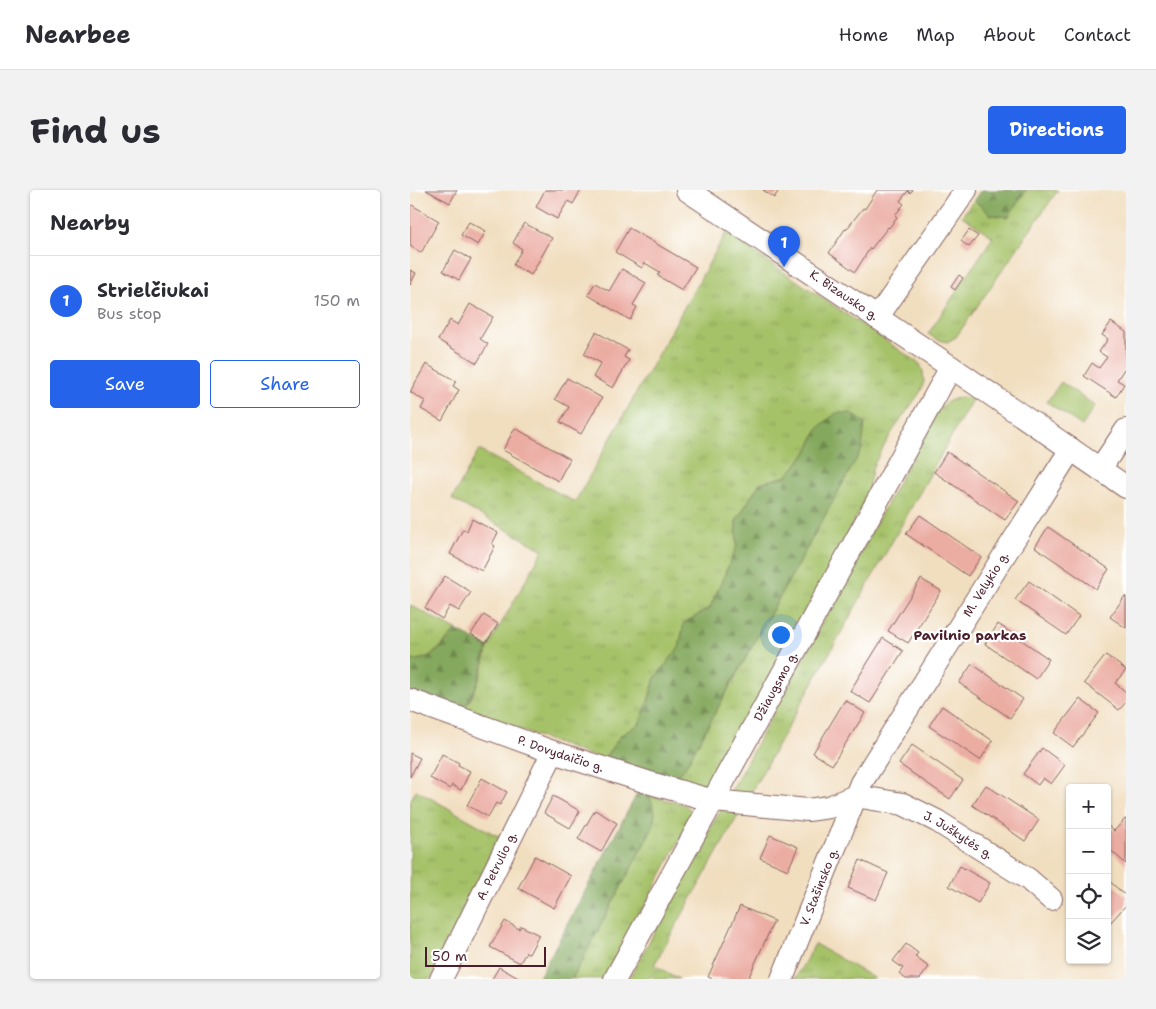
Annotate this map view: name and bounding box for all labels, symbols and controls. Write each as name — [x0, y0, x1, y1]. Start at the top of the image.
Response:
text: Nearbee — [25, 19, 131, 51]
text: Home — [839, 23, 888, 47]
text: Map — [916, 23, 955, 47]
text: About — [983, 23, 1036, 47]
text: Contact — [1064, 23, 1131, 47]
button: Directions — [988, 106, 1126, 154]
text: Find us — [30, 107, 161, 154]
text: Nearby — [50, 209, 130, 237]
pin: 1 — [768, 226, 800, 267]
street label: K. Bizausko g. — [806, 266, 882, 324]
text: Strielčiukai — [97, 278, 209, 303]
text: 1 — [62, 290, 70, 311]
text: 150 m — [313, 290, 360, 311]
text: Bus stop — [97, 303, 162, 324]
button: Save — [50, 360, 200, 408]
button: Share — [210, 360, 360, 408]
street label: M. Velykio g. — [959, 549, 1012, 620]
your location — [768, 622, 794, 648]
district label: Pavilnio parkas — [914, 626, 1026, 644]
street label: Džiaugsmo g. — [750, 649, 801, 724]
street label: P. Dovydaičio g. — [515, 732, 606, 776]
map controls — [1066, 784, 1111, 964]
button: + — [1066, 784, 1111, 829]
street label: J. Juškytės g. — [921, 808, 996, 863]
street label: A. Petrulio g. — [473, 829, 520, 903]
button: − — [1066, 829, 1111, 874]
street label: V. Stašinsko g. — [796, 846, 842, 929]
button: locate — [1066, 874, 1111, 919]
button: layers — [1066, 919, 1111, 964]
scale bar — [425, 944, 546, 967]
text: 50 m — [432, 947, 467, 965]

